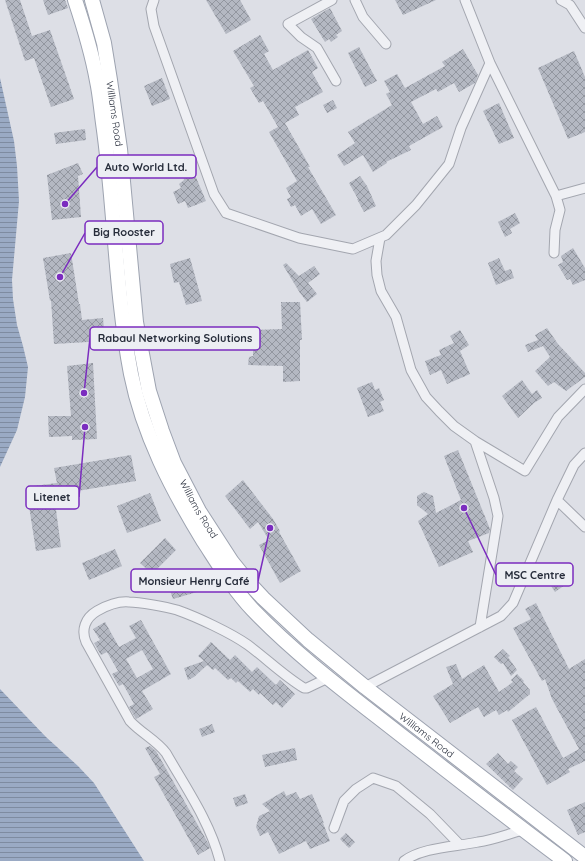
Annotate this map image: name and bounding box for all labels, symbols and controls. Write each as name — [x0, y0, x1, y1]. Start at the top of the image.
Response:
street label: Williams Road — [103, 80, 126, 147]
callout: Auto World Ltd. — [97, 155, 196, 178]
text: Auto World Ltd. — [105, 160, 188, 174]
callout: Big Rooster — [85, 221, 163, 244]
text: Big Rooster — [93, 225, 155, 239]
callout: Rabaul Networking Solutions — [90, 327, 260, 350]
text: Rabaul Networking Solutions — [98, 331, 252, 345]
street label: Williams Road — [177, 477, 221, 541]
callout: Litenet — [26, 486, 79, 509]
text: Litenet — [33, 490, 71, 504]
callout: MSC Centre — [496, 563, 573, 586]
text: MSC Centre — [504, 568, 566, 582]
callout: Monsieur Henry Café — [131, 569, 258, 592]
text: Monsieur Henry Café — [138, 574, 250, 588]
street label: Williams Road — [396, 710, 457, 760]

